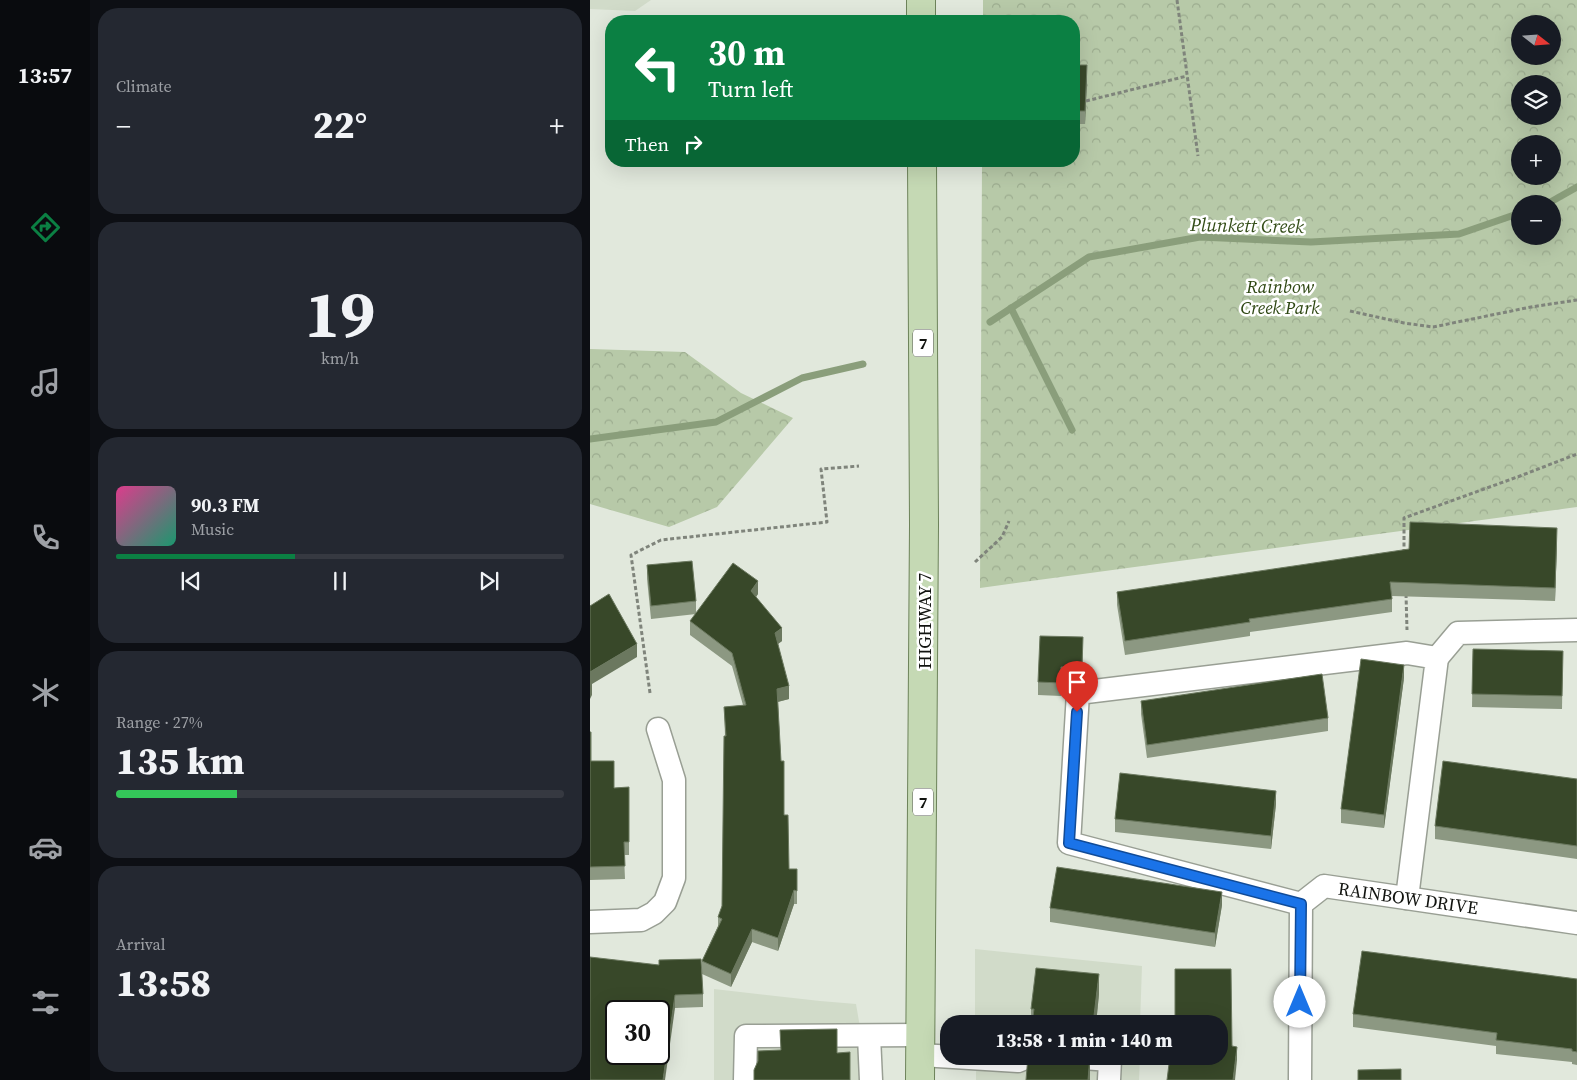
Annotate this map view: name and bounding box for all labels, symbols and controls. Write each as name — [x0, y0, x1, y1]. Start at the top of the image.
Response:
north arrow — [1511, 15, 1561, 65]
map controls — [1511, 15, 1561, 245]
text: 30 m — [708, 29, 785, 77]
icon: left — [625, 35, 690, 100]
text: 13:57 — [18, 60, 72, 90]
text: Turn left — [708, 74, 793, 104]
text: Climate — [116, 75, 172, 97]
button: layers — [1511, 75, 1561, 125]
text: 22° — [313, 99, 367, 151]
text: − — [116, 107, 131, 145]
text: + — [549, 107, 564, 145]
icon: right — [679, 130, 707, 158]
text: Then — [625, 131, 669, 157]
button: + — [1511, 135, 1561, 185]
button: − — [1511, 195, 1561, 245]
icon: directions — [28, 210, 63, 245]
water label: Plunkett Creek — [1189, 211, 1304, 239]
text: 19 — [305, 270, 375, 359]
park label: Rainbow Creek Park — [1240, 274, 1320, 320]
road number: 7 — [913, 329, 933, 356]
text: km/h — [321, 347, 359, 369]
icon: music — [28, 365, 63, 400]
text: 90.3 FM — [191, 492, 260, 518]
text: Music — [191, 518, 234, 540]
icon: phone — [28, 520, 63, 555]
icon: previous — [177, 567, 205, 595]
icon: pause — [326, 567, 354, 595]
icon: next — [475, 567, 503, 595]
street label: HIGHWAY 7 — [912, 573, 937, 669]
pin — [1056, 661, 1098, 712]
icon: arrive — [1063, 668, 1091, 696]
icon: climate — [28, 675, 63, 710]
text: Range · 27% — [116, 711, 203, 733]
text: 135 km — [116, 735, 244, 787]
road number: 7 — [913, 789, 933, 816]
icon: car — [28, 830, 63, 865]
street label: RAINBOW DRIVE — [1336, 876, 1480, 920]
text: Arrival — [116, 933, 165, 955]
text: 13:58 — [116, 957, 211, 1009]
position arrow — [1273, 975, 1325, 1027]
icon: filters — [28, 985, 63, 1020]
speed limit sign: 30 — [605, 1000, 670, 1065]
text: 13:58 · 1 min · 140 m — [995, 1027, 1173, 1053]

